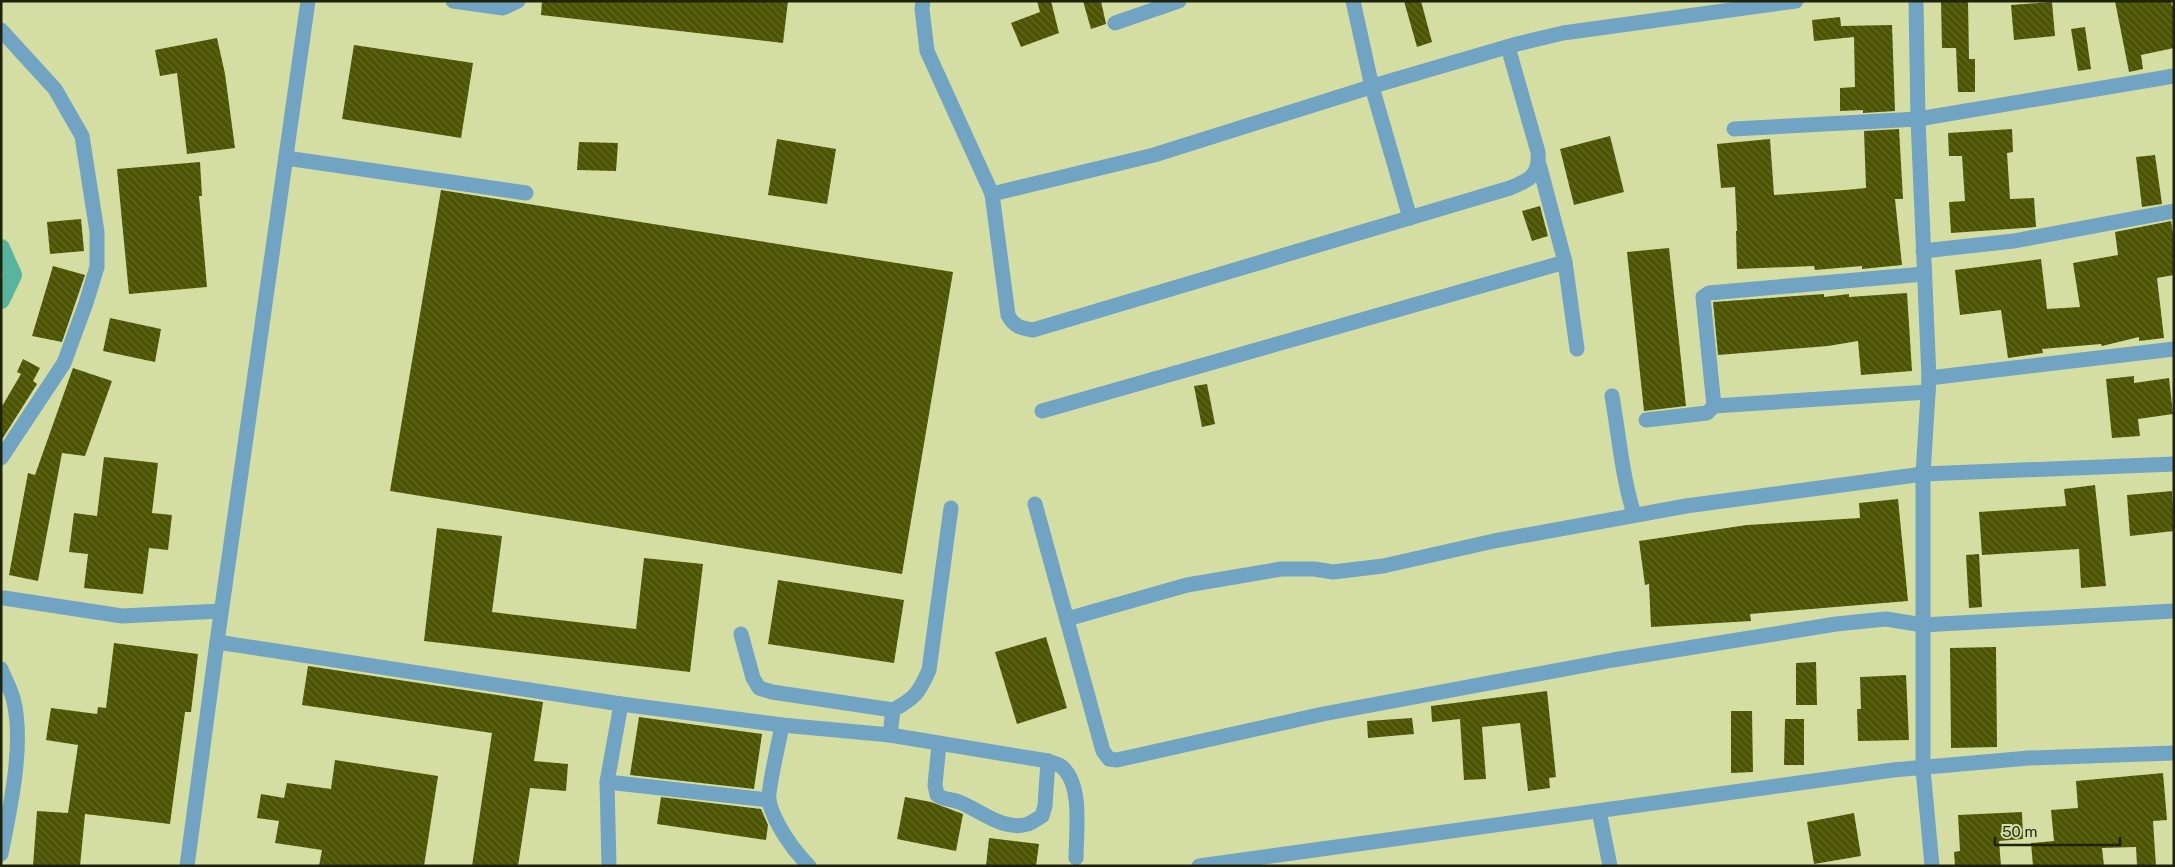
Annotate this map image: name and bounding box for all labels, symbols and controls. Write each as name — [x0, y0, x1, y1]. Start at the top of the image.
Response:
scale bar — [1995, 814, 2120, 846]
text: 50 m — [2002, 823, 2037, 840]

